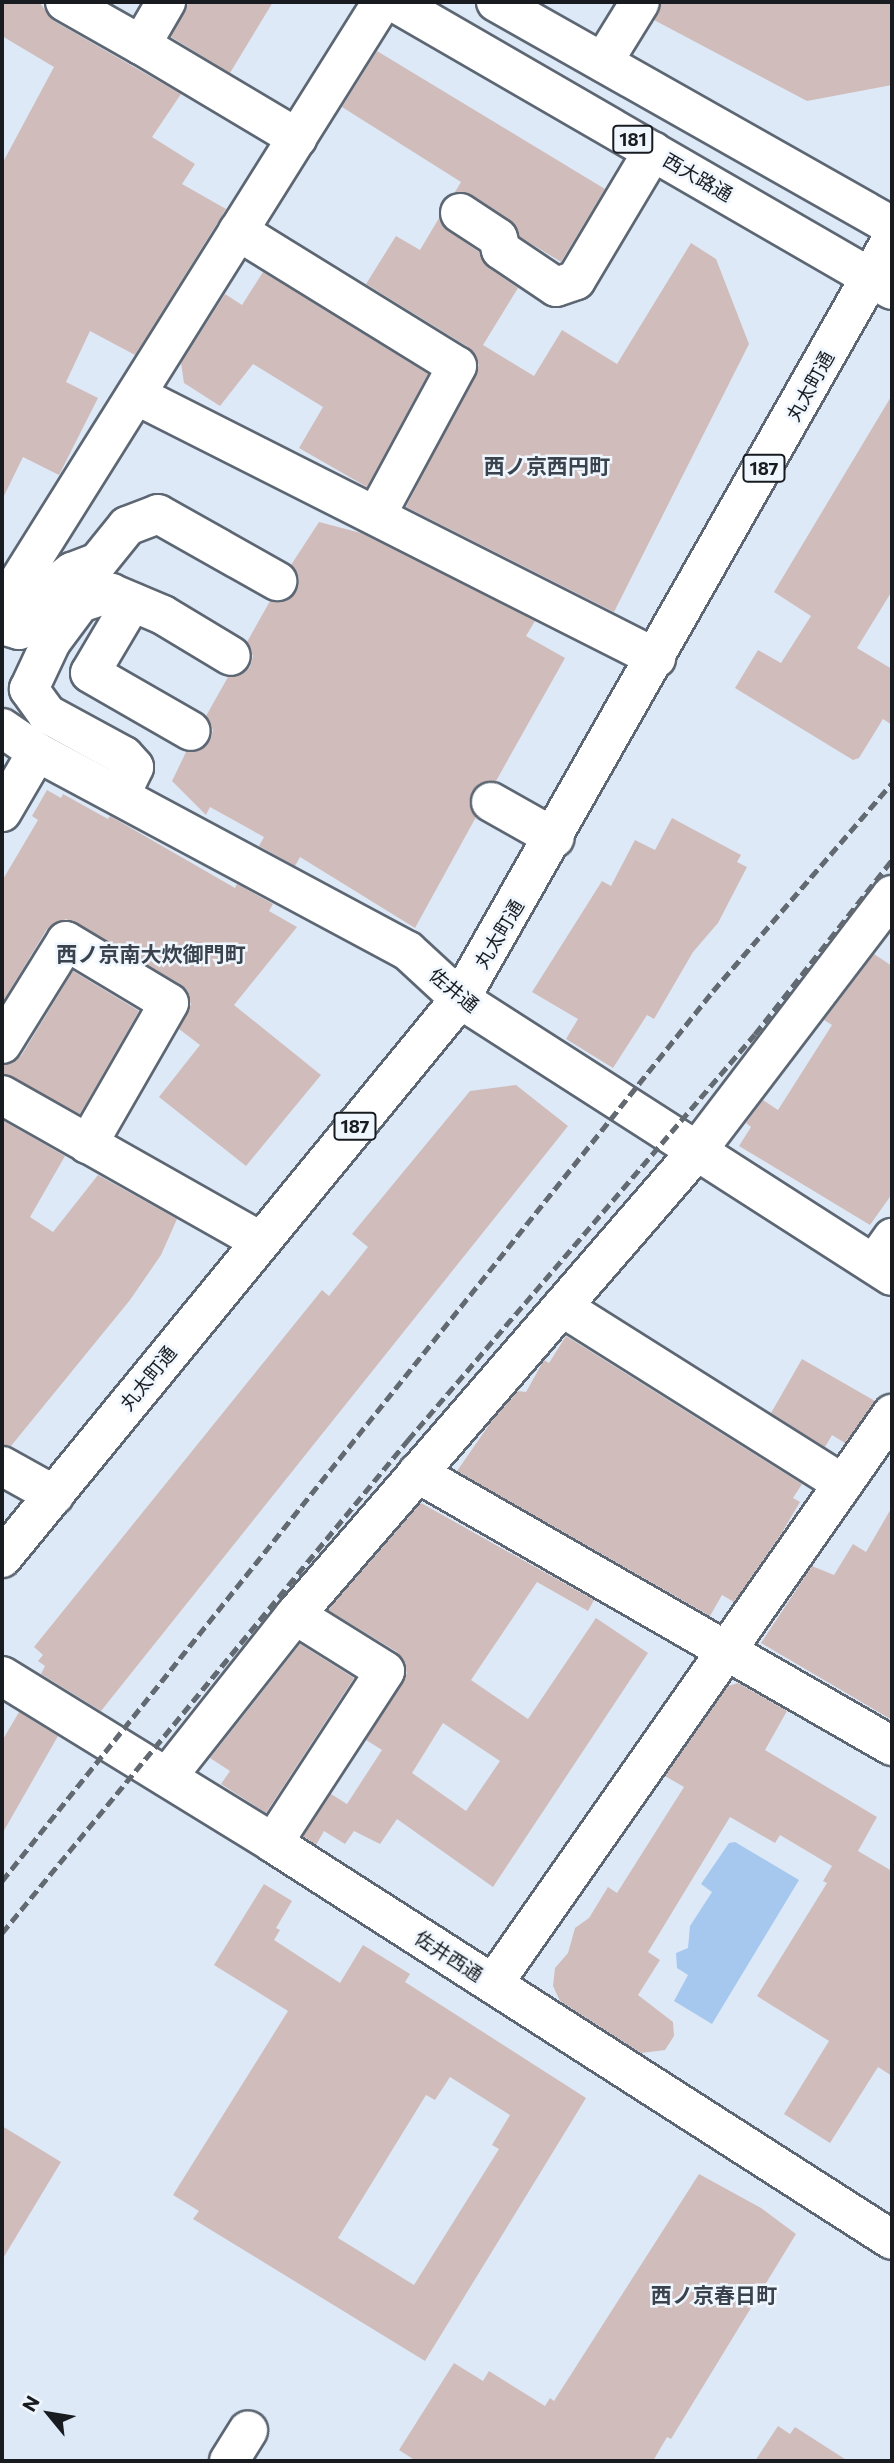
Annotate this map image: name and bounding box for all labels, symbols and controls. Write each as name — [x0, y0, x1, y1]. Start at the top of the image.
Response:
road number: 181 — [612, 124, 654, 154]
street label: 西大路通 — [659, 148, 737, 206]
street label: 丸太町通 — [782, 347, 838, 425]
district label: 西ノ京西円町 — [484, 453, 610, 479]
road number: 187 — [741, 454, 787, 482]
street label: 丸太町通 — [470, 896, 528, 972]
district label: 西ノ京南大炊御門町 — [57, 941, 245, 967]
street label: 佐井通 — [425, 963, 483, 1017]
road number: 187 — [332, 1112, 378, 1140]
street label: 丸太町通 — [115, 1341, 181, 1415]
street label: 佐井西通 — [411, 1926, 487, 1986]
district label: 西ノ京春日町 — [651, 2282, 777, 2308]
north arrow — [14, 2379, 84, 2449]
text: N — [17, 2391, 44, 2415]

